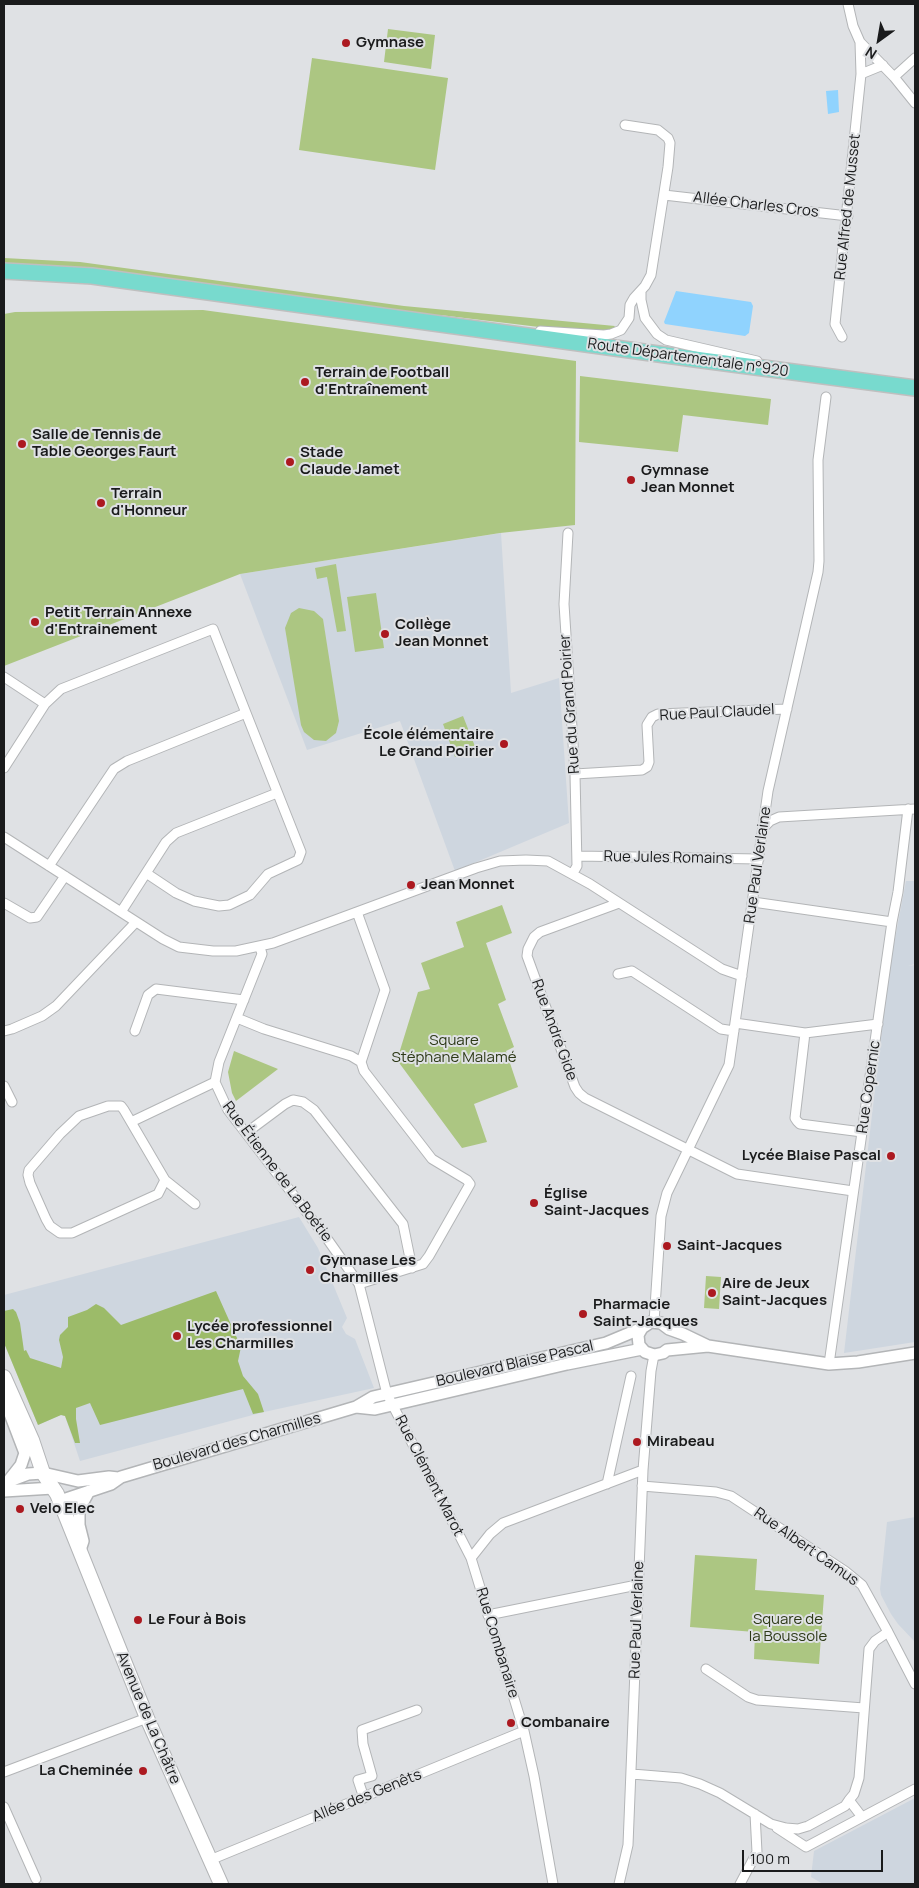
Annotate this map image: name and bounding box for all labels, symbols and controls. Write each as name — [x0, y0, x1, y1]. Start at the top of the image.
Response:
north arrow — [854, 15, 904, 65]
place label: Gymnase — [356, 34, 424, 52]
marker: Gymnase — [340, 37, 352, 49]
text: N — [861, 42, 880, 64]
street label: Rue Alfred de Musset — [831, 133, 865, 281]
street label: Allée Charles Cros — [692, 188, 820, 222]
street label: Route Départementale n°920 — [586, 335, 790, 381]
place label: Terrain de Football d'Entraînement — [315, 364, 449, 399]
marker: Terrain de Football d'Entraînement — [299, 376, 311, 388]
place label: Salle de Tennis de Table Georges Faurt — [32, 426, 177, 461]
marker: Salle de Tennis de Table Georges Faurt — [16, 438, 28, 450]
place label: Stade Claude Jamet — [300, 444, 400, 479]
marker: Stade Claude Jamet — [284, 456, 296, 468]
place label: Gymnase Jean Monnet — [641, 462, 735, 497]
marker: Gymnase Jean Monnet — [625, 474, 637, 486]
place label: Terrain d'Honneur — [111, 485, 187, 520]
marker: Terrain d'Honneur — [95, 497, 107, 509]
place label: Petit Terrain Annexe d'Entrainement — [45, 604, 192, 639]
marker: Petit Terrain Annexe d'Entrainement — [29, 616, 41, 628]
place label: Collège Jean Monnet — [395, 616, 489, 651]
marker: Collège Jean Monnet — [379, 628, 391, 640]
street label: Rue du Grand Poirier — [556, 633, 584, 775]
street label: Rue Paul Claudel — [659, 701, 775, 725]
place label: École élémentaire Le Grand Poirier — [364, 726, 494, 761]
marker: École élémentaire Le Grand Poirier — [498, 738, 510, 750]
street label: Rue Paul Verlaine — [741, 805, 775, 925]
street label: Rue Jules Romains — [603, 848, 733, 868]
place label: Jean Monnet — [421, 876, 515, 894]
marker: Jean Monnet — [405, 879, 417, 891]
street label: Rue André Gide — [527, 977, 581, 1083]
park label: Square Stéphane Malamé — [392, 1032, 516, 1067]
street label: Rue Copernic — [854, 1039, 884, 1135]
street label: Rue Étienne de La Boétie — [218, 1098, 336, 1246]
place label: Lycée Blaise Pascal — [742, 1147, 881, 1165]
marker: Lycée Blaise Pascal — [885, 1150, 897, 1162]
place label: Église Saint-Jacques — [544, 1185, 649, 1220]
marker: Église Saint-Jacques — [528, 1197, 540, 1209]
place label: Saint-Jacques — [677, 1237, 782, 1255]
marker: Saint-Jacques — [661, 1240, 673, 1252]
place label: Gymnase Les Charmilles — [320, 1252, 416, 1287]
marker: Gymnase Les Charmilles — [304, 1264, 316, 1276]
place label: Aire de Jeux Saint-Jacques — [722, 1275, 827, 1310]
marker: Aire de Jeux Saint-Jacques — [706, 1287, 718, 1299]
place label: Pharmacie Saint-Jacques — [593, 1296, 698, 1331]
marker: Pharmacie Saint-Jacques — [577, 1308, 589, 1320]
place label: Lycée professionnel Les Charmilles — [187, 1318, 332, 1353]
marker: Lycée professionnel Les Charmilles — [171, 1330, 183, 1342]
street label: Boulevard Blaise Pascal — [435, 1337, 595, 1391]
street label: Boulevard des Charmilles — [151, 1409, 323, 1475]
street label: Rue Clément Marot — [391, 1413, 467, 1539]
place label: Mirabeau — [647, 1433, 715, 1451]
marker: Mirabeau — [631, 1436, 643, 1448]
place label: Velo Elec — [30, 1500, 95, 1518]
marker: Velo Elec — [14, 1503, 26, 1515]
street label: Rue Albert Camus — [750, 1504, 862, 1590]
street label: Rue Paul Verlaine — [626, 1561, 648, 1679]
street label: Rue Combanaire — [472, 1586, 522, 1700]
place label: Le Four à Bois — [148, 1611, 246, 1629]
park label: Square de la Boussole — [749, 1611, 827, 1646]
marker: Le Four à Bois — [132, 1614, 144, 1626]
street label: Avenue de La Châtre — [112, 1649, 184, 1787]
place label: Combanaire — [521, 1714, 610, 1732]
marker: Combanaire — [505, 1717, 517, 1729]
place label: La Cheminée — [39, 1762, 133, 1780]
marker: La Cheminée — [137, 1765, 149, 1777]
street label: Allée des Genêts — [310, 1766, 424, 1826]
scale bar — [744, 1840, 885, 1872]
text: 100 m — [750, 1848, 790, 1869]

